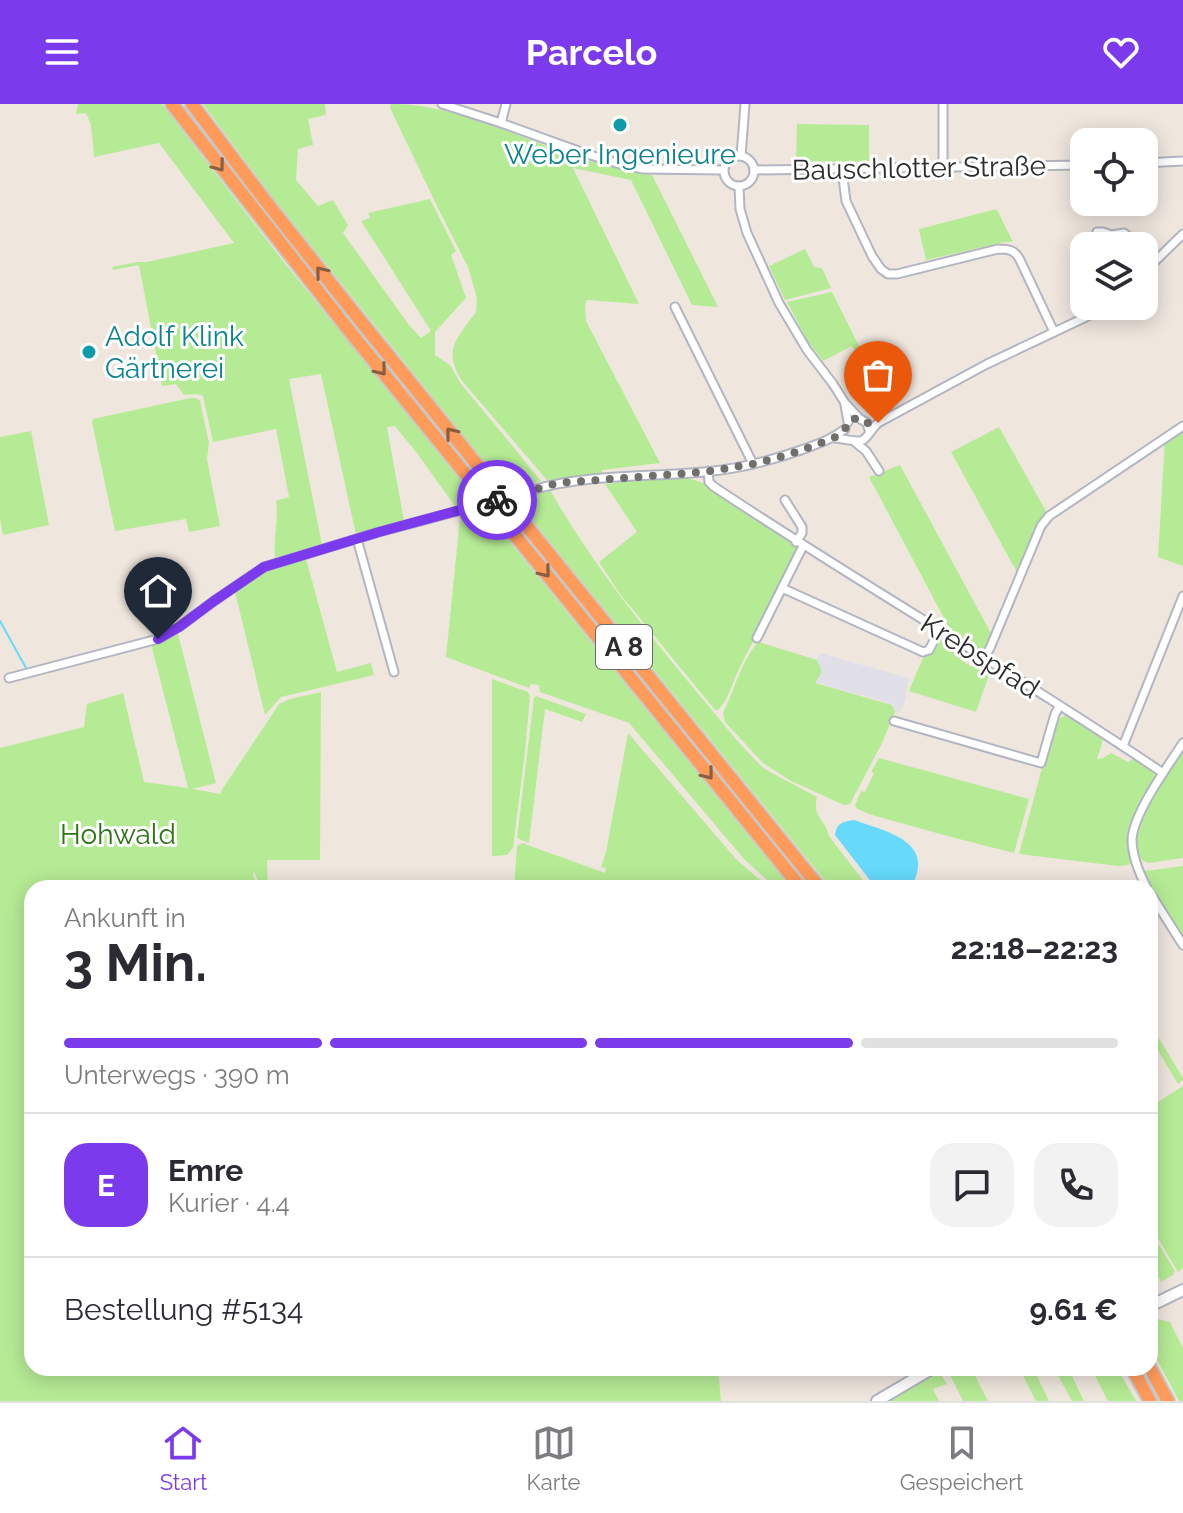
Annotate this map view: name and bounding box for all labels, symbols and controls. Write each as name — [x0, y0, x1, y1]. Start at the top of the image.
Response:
icon: menu — [40, 30, 84, 74]
icon: heart — [1099, 30, 1143, 74]
text: Parcelo — [526, 31, 657, 73]
marker: Weber Ingenieure — [611, 116, 629, 134]
map controls — [1070, 128, 1158, 320]
button: locate — [1070, 128, 1158, 216]
place label: Weber Ingenieure — [504, 138, 736, 171]
street label: Bauschlotter Straße — [792, 149, 1046, 187]
one-way arrow — [210, 157, 224, 172]
button: layers — [1070, 232, 1158, 320]
one-way arrow — [316, 267, 331, 281]
place label: Adolf Klink Gärtnerei — [105, 320, 244, 385]
pin — [844, 341, 912, 423]
marker: Adolf Klink Gärtnerei — [80, 343, 98, 361]
icon: bag — [856, 353, 900, 397]
one-way arrow — [371, 361, 386, 375]
one-way arrow — [446, 428, 461, 442]
courier — [457, 460, 537, 540]
icon: bike — [475, 478, 519, 522]
pin — [124, 557, 192, 639]
one-way arrow — [535, 563, 549, 578]
icon: home — [136, 569, 180, 613]
street label: Krebspfad — [915, 607, 1045, 705]
road number: A 8 — [596, 625, 652, 669]
one-way arrow — [698, 765, 713, 779]
park label: Hohwald — [60, 818, 176, 851]
text: Ankunft in — [64, 903, 186, 933]
text: 22:18–22:23 — [951, 931, 1118, 966]
text: 3 Min. — [64, 932, 207, 993]
text: Unterwegs · 390 m — [64, 1060, 290, 1090]
button: chat — [930, 1143, 1014, 1227]
button: phone — [1034, 1143, 1118, 1227]
text: Emre — [168, 1153, 243, 1188]
text: E — [97, 1168, 115, 1203]
text: Kurier · 4.4 — [168, 1188, 290, 1218]
text: Bestellung #5134 — [64, 1292, 303, 1327]
text: 9.61 € — [1029, 1292, 1118, 1327]
tab: Start — [160, 1421, 207, 1495]
tab: Karte — [527, 1421, 581, 1495]
tab: Gespeichert — [900, 1421, 1023, 1495]

